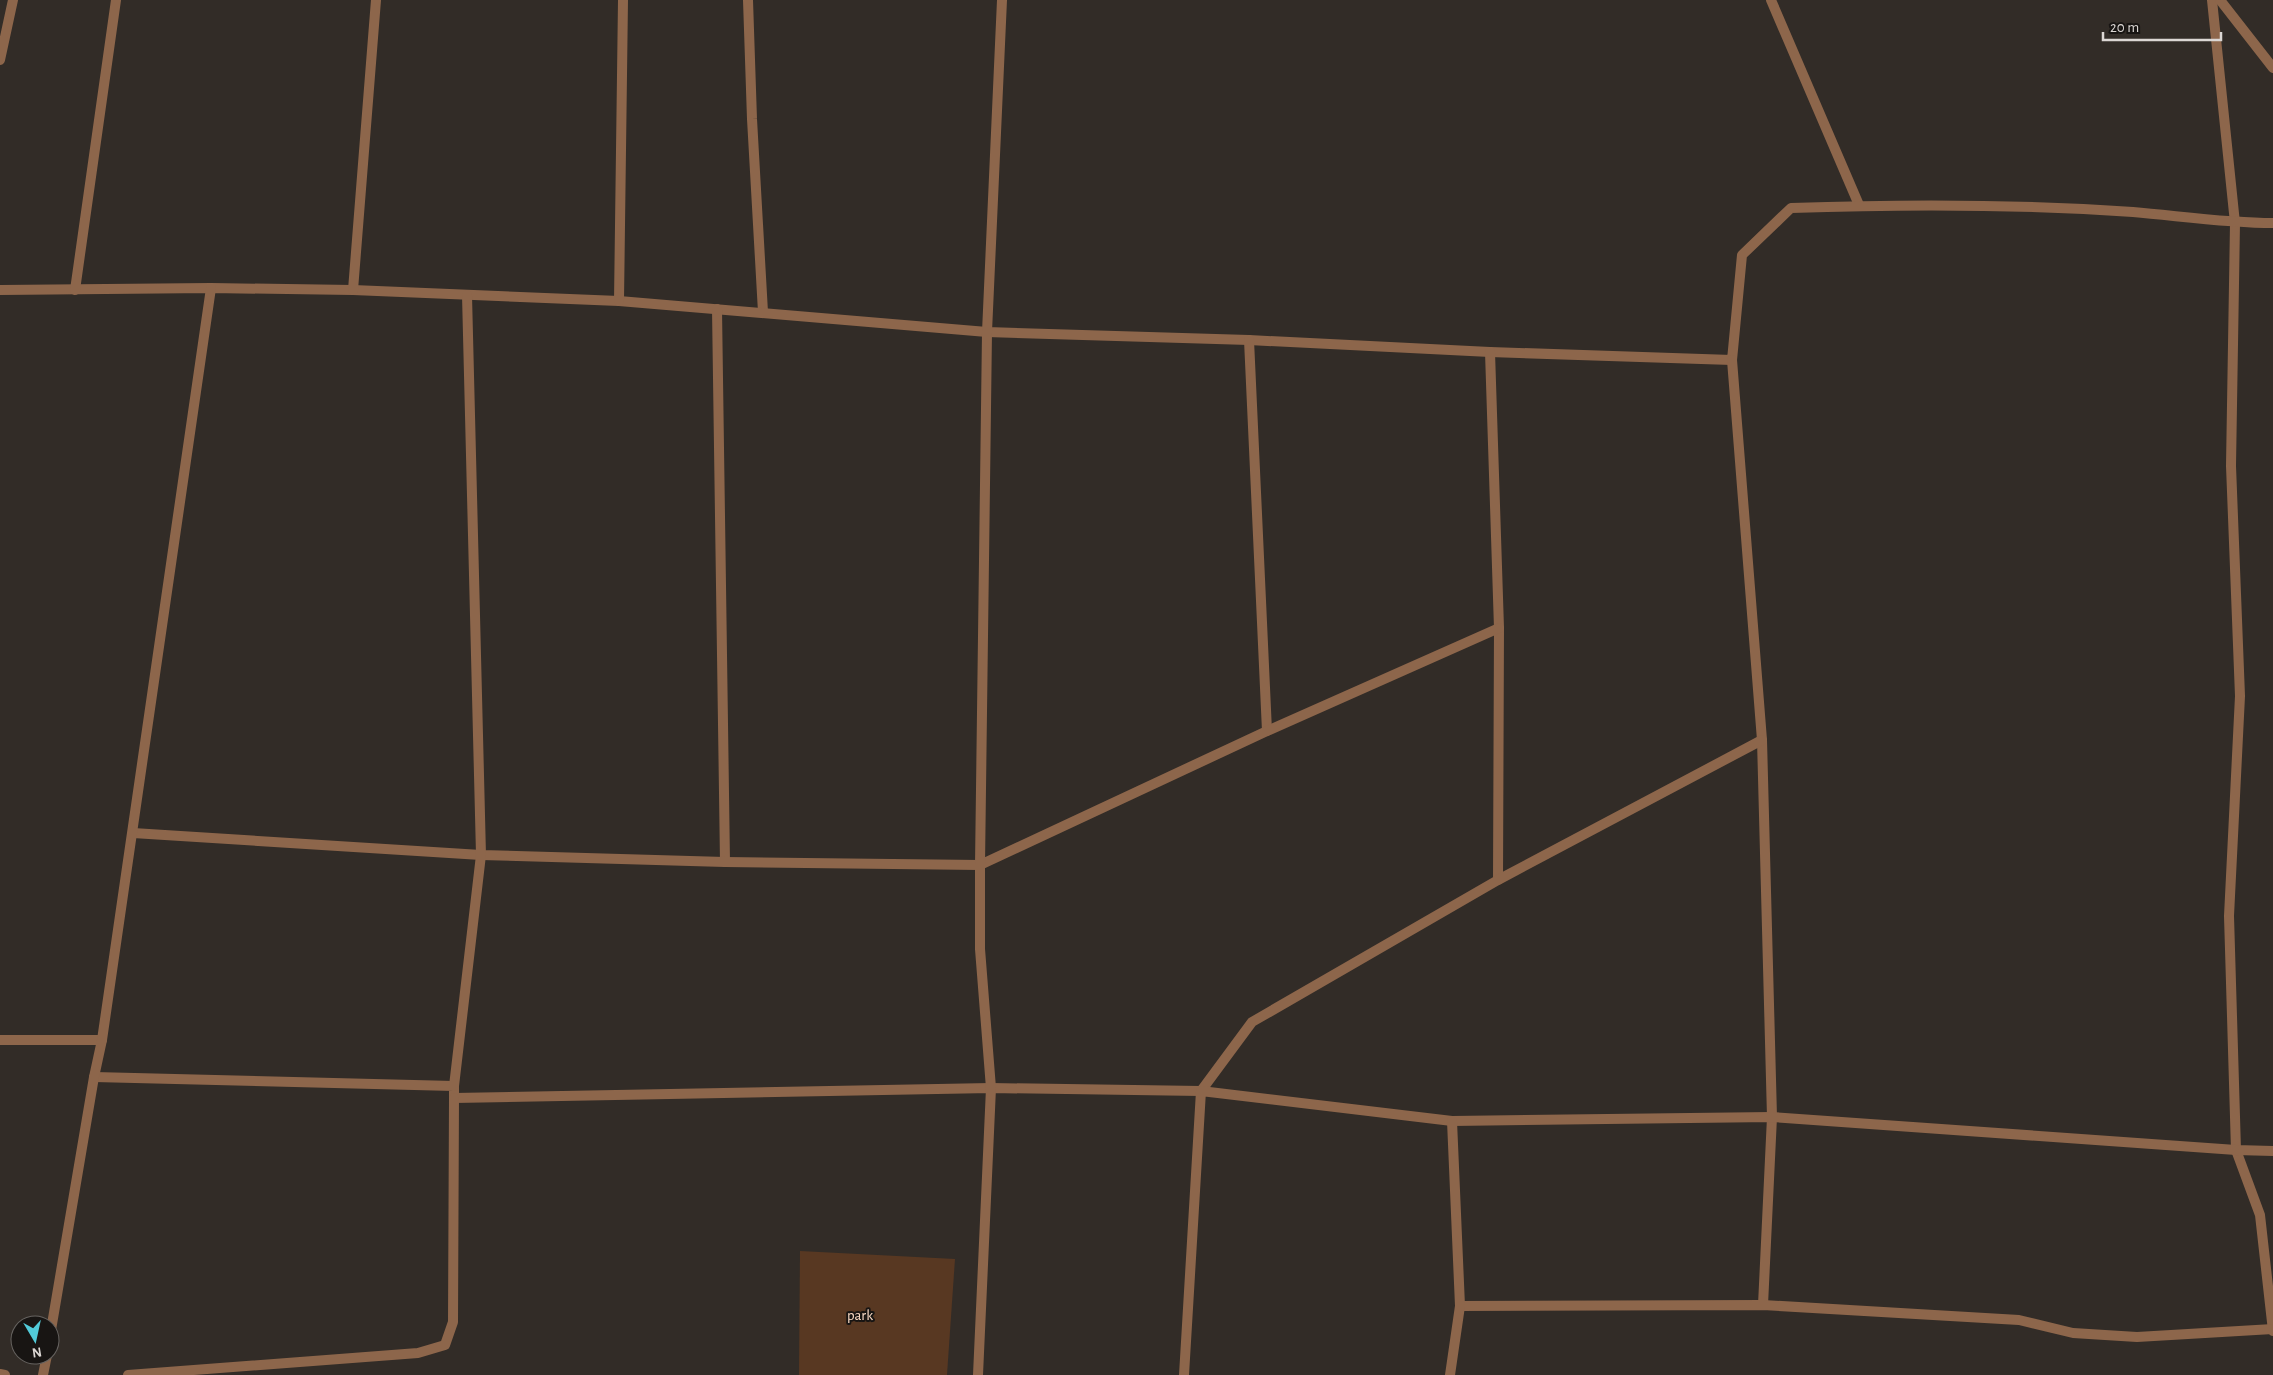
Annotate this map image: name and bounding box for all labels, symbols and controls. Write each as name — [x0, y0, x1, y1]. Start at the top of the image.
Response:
scale bar — [2103, 10, 2220, 42]
text: 20 m — [2110, 20, 2139, 35]
park label: park — [847, 1308, 873, 1323]
north arrow — [10, 1315, 60, 1365]
text: N — [31, 1344, 43, 1360]

